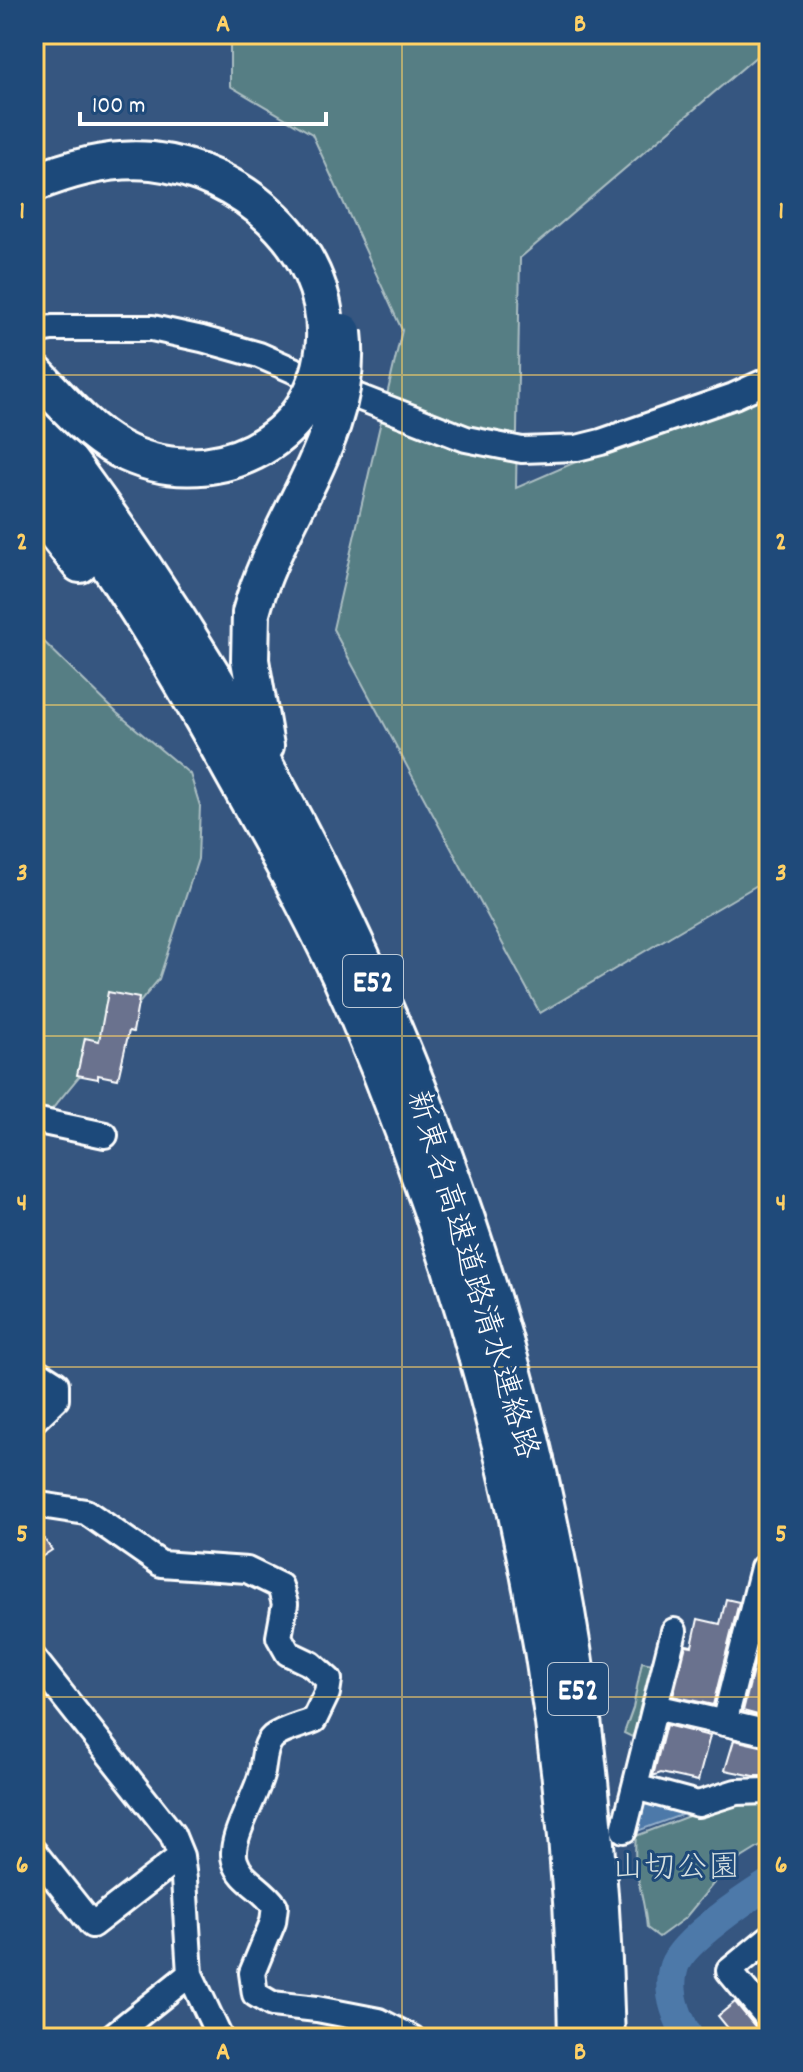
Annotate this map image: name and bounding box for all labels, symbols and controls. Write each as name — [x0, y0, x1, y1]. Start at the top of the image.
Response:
text: A — [216, 7, 230, 44]
text: B — [574, 7, 586, 44]
scale bar — [80, 76, 326, 126]
text: 100 m — [92, 90, 145, 124]
text: 1 — [19, 194, 25, 231]
text: 1 — [778, 194, 784, 231]
text: 2 — [16, 525, 28, 562]
text: 2 — [775, 525, 787, 562]
text: 3 — [16, 856, 28, 893]
text: 3 — [775, 856, 787, 893]
road number: E52 — [343, 955, 403, 1007]
street label: 新東名高速道路清水連絡路 — [392, 1085, 548, 1466]
text: 4 — [17, 1186, 27, 1223]
text: 4 — [776, 1186, 786, 1223]
text: 5 — [16, 1517, 28, 1554]
text: 5 — [775, 1517, 787, 1554]
road number: E52 — [548, 1663, 608, 1715]
park label: 山切公園 — [612, 1847, 740, 1893]
text: 6 — [16, 1848, 28, 1885]
text: 6 — [775, 1848, 787, 1885]
text: A — [216, 2035, 230, 2072]
text: B — [574, 2035, 586, 2072]

